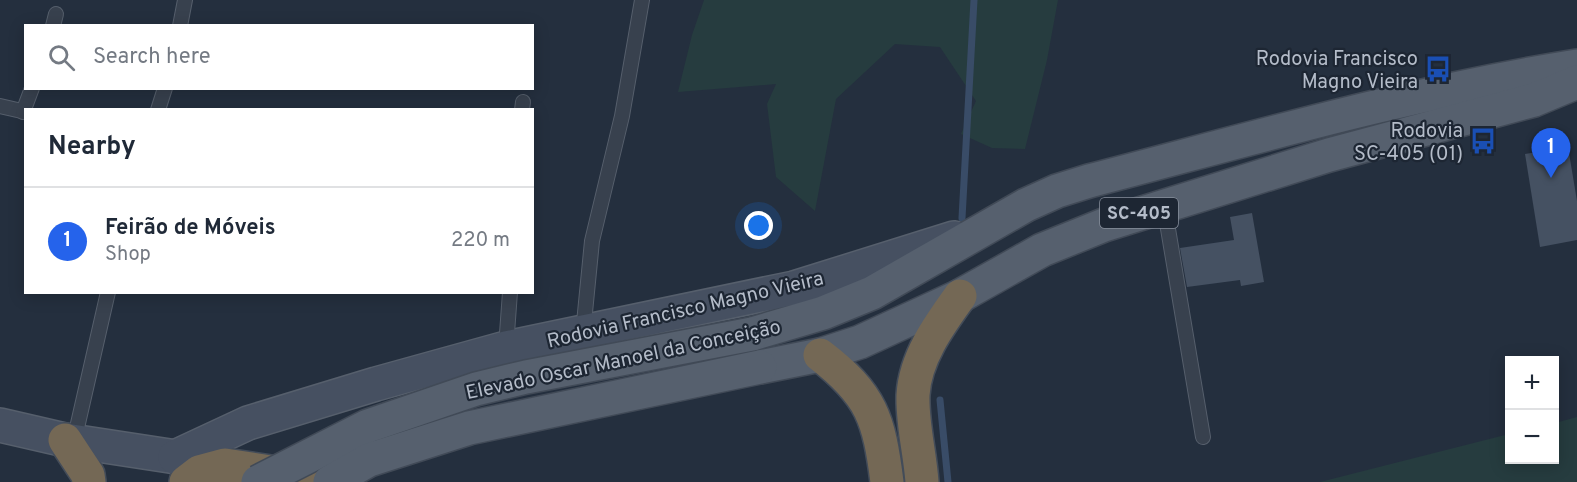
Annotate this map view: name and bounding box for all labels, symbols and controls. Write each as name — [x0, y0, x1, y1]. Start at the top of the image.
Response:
search box — [24, 24, 534, 90]
icon: search — [45, 41, 78, 74]
text: Search here — [93, 44, 211, 71]
place label: Rodovia Francisco Magno Vieira — [1256, 47, 1418, 96]
bus stop icon: Rodovia Francisco Magno Vieira — [1423, 54, 1453, 84]
place label: Rodovia SC-405 (01) — [1354, 119, 1463, 168]
bus stop icon: Rodovia SC-405 (01) — [1468, 126, 1498, 156]
pin: 1 — [1532, 128, 1570, 178]
text: Nearby — [48, 131, 136, 164]
road number: SC-405 — [1100, 198, 1178, 228]
your location — [744, 211, 773, 240]
text: Feirão de Móveis — [105, 215, 276, 242]
text: 1 — [64, 228, 72, 254]
text: 220 m — [451, 228, 510, 254]
text: Shop — [105, 242, 151, 268]
street label: Rodovia Francisco Magno Vieira — [545, 266, 826, 355]
street label: Elevado Oscar Manoel da Conceição — [464, 315, 783, 407]
map controls — [1505, 356, 1559, 464]
button: + — [1505, 356, 1559, 410]
button: − — [1505, 410, 1559, 464]

